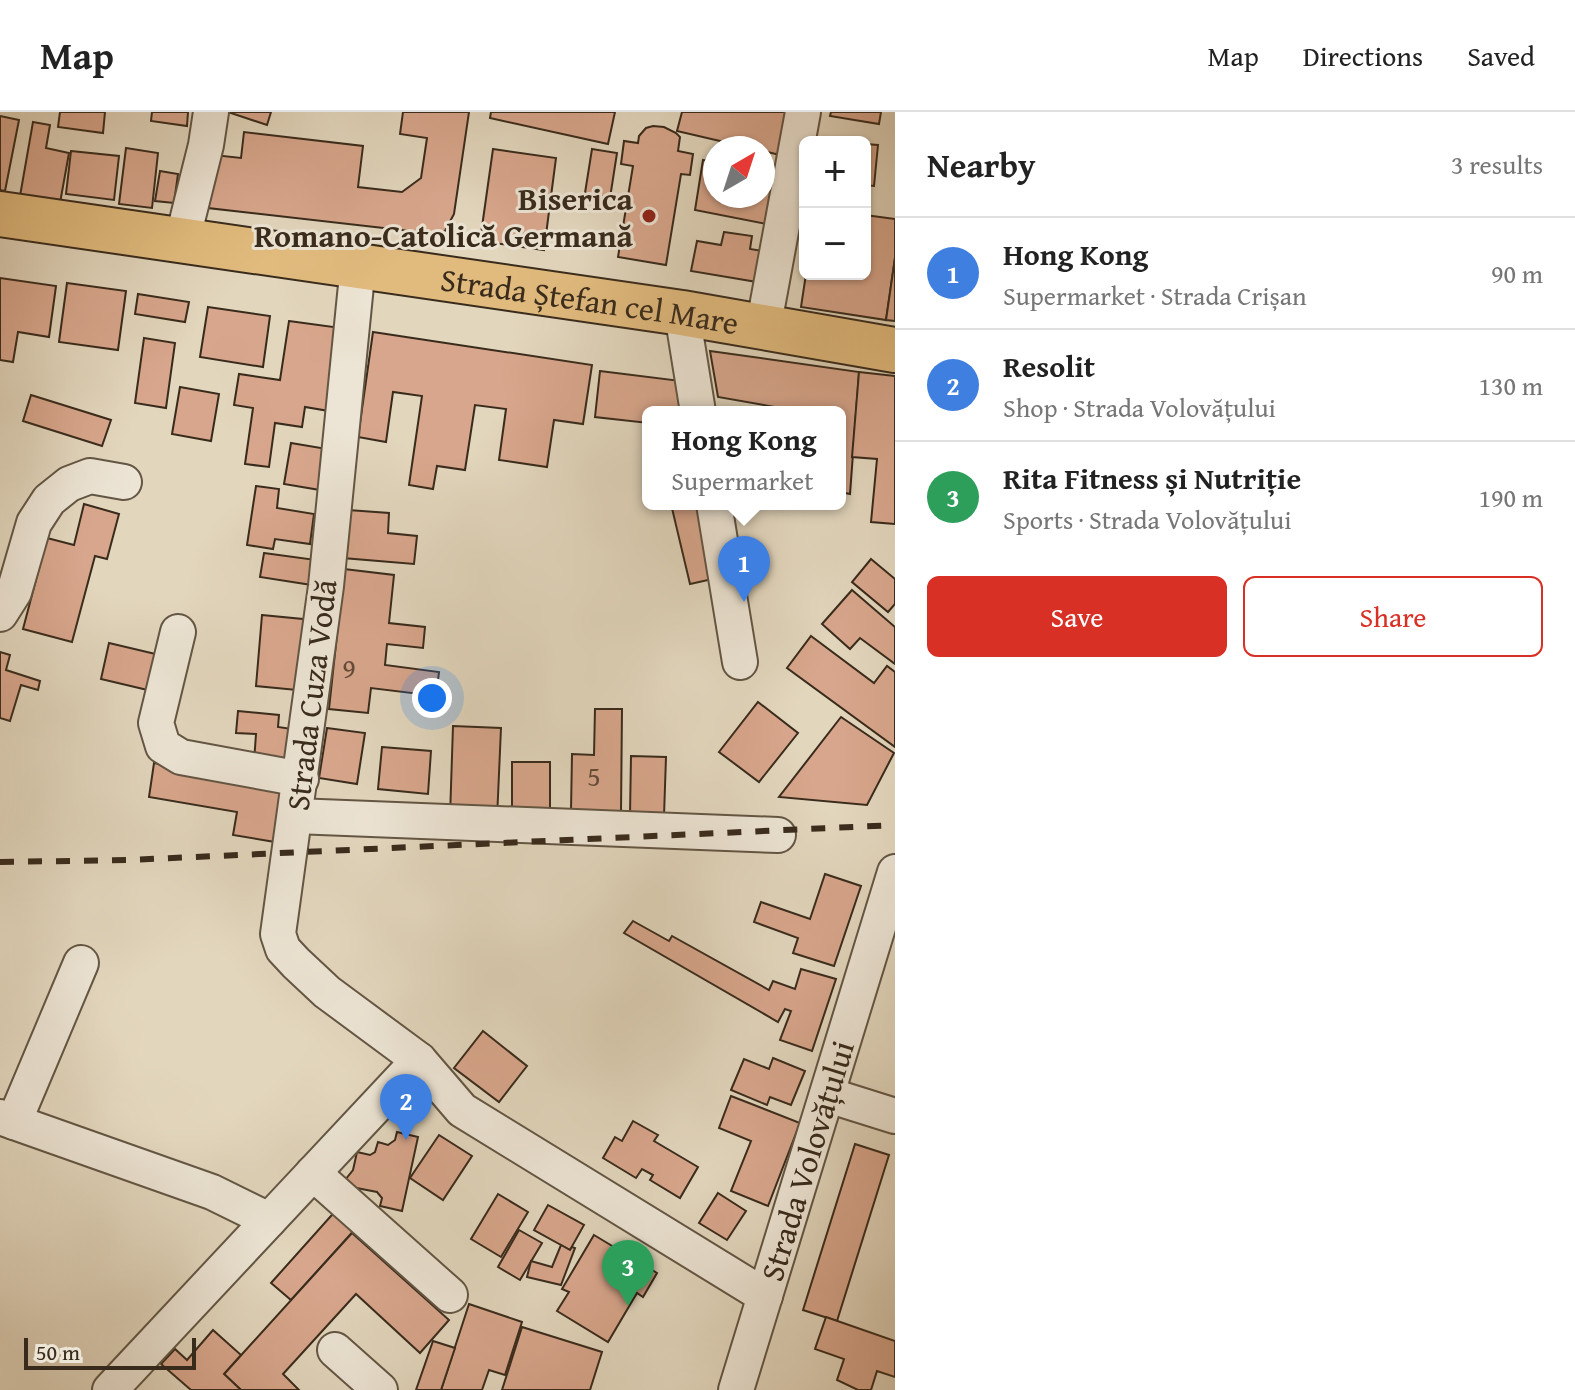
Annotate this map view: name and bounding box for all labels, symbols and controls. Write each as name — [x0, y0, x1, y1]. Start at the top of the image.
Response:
text: Map — [40, 27, 114, 83]
text: Map — [1207, 35, 1259, 76]
text: Directions — [1303, 35, 1423, 76]
text: Saved — [1467, 35, 1535, 76]
north arrow — [703, 136, 775, 208]
map controls — [799, 136, 871, 280]
button: + — [799, 136, 871, 208]
text: Nearby — [927, 140, 1036, 189]
text: 3 results — [1451, 145, 1543, 184]
place label: Biserica Romano-Catolică Germană — [254, 175, 634, 259]
marker: Biserica Romano-Catolică Germană — [640, 207, 658, 225]
button: − — [799, 208, 871, 280]
text: Hong Kong — [1003, 232, 1148, 276]
text: 1 — [946, 254, 960, 293]
text: 90 m — [1491, 254, 1543, 293]
street label: Strada Ștefan cel Mare — [438, 255, 742, 346]
text: Supermarket · Strada Crișan — [1003, 276, 1307, 315]
text: Resolit — [1003, 344, 1095, 388]
text: 2 — [946, 366, 960, 405]
text: 130 m — [1478, 366, 1543, 405]
text: Shop · Strada Volovățului — [1003, 388, 1276, 427]
popup — [642, 406, 846, 510]
text: Hong Kong — [671, 417, 817, 461]
text: Rita Fitness și Nutriție — [1003, 456, 1301, 500]
text: Supermarket — [671, 461, 813, 500]
text: 3 — [946, 478, 960, 517]
text: 190 m — [1478, 478, 1543, 517]
text: Sports · Strada Volovățului — [1003, 500, 1291, 539]
pin: 1 — [718, 536, 770, 602]
button: Save — [927, 576, 1227, 657]
button: Share — [1243, 576, 1543, 657]
street label: Strada Cuza Vodă — [273, 577, 349, 813]
house number: 9 — [342, 647, 356, 688]
your location — [412, 678, 452, 718]
house number: 5 — [587, 755, 601, 796]
street label: Strada Volovățului — [747, 1035, 865, 1287]
pin: 2 — [380, 1074, 432, 1140]
pin: 3 — [602, 1240, 654, 1306]
scale bar — [24, 1334, 196, 1370]
text: 50 m — [36, 1336, 80, 1368]

